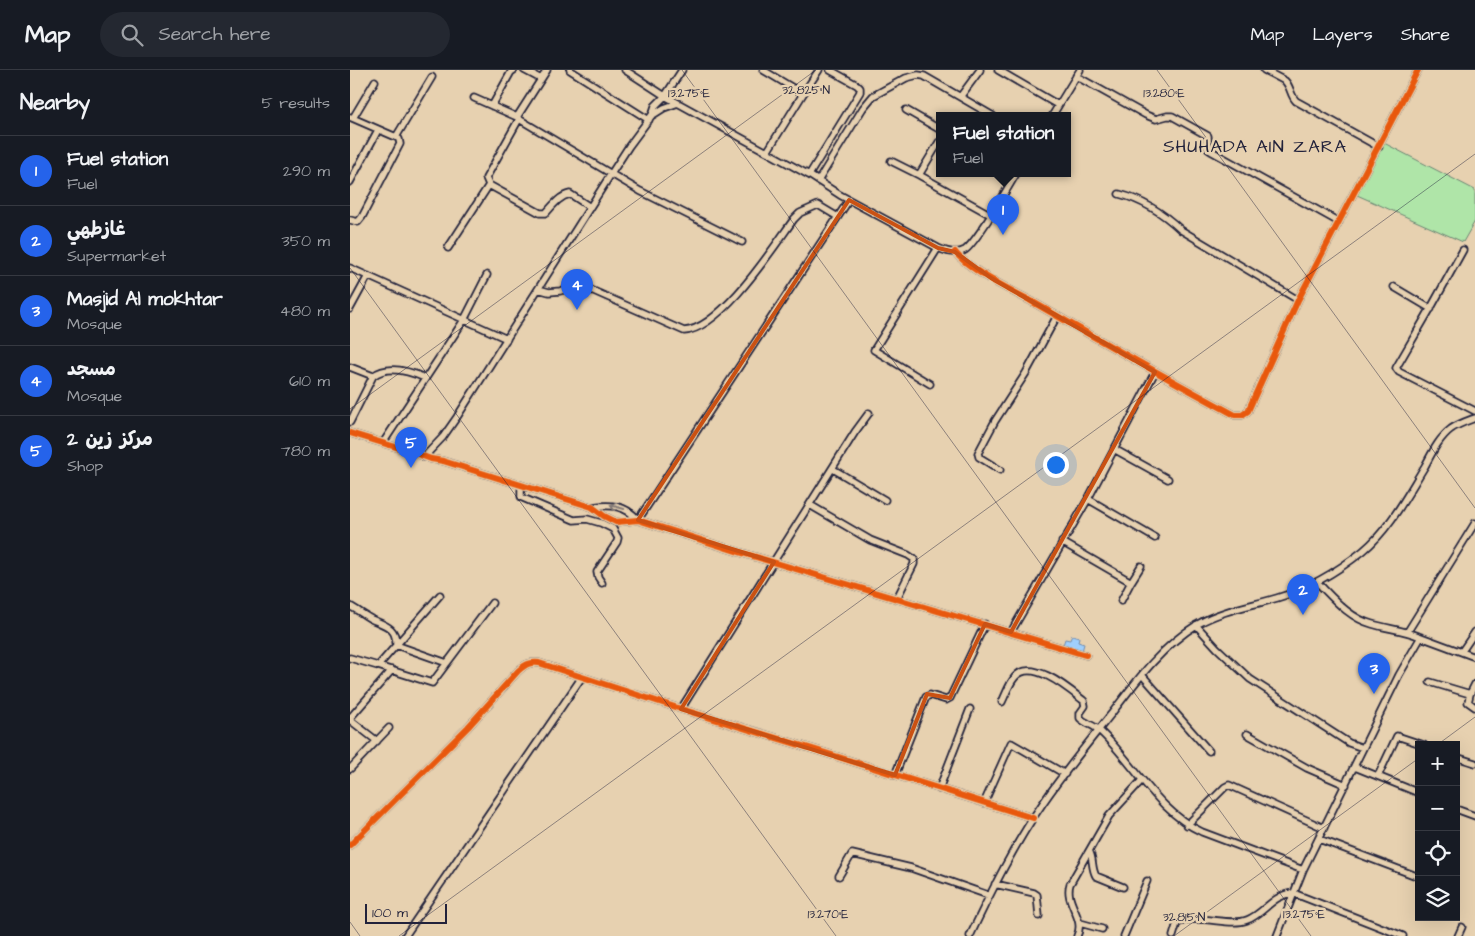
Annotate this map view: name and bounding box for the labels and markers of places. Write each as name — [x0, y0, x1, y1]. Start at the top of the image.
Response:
pin: 1 — [987, 194, 1019, 235]
pin: 4 — [561, 269, 593, 310]
pin: 5 — [395, 427, 427, 468]
pin: 2 — [1287, 574, 1319, 615]
pin: 3 — [1358, 653, 1390, 694]

